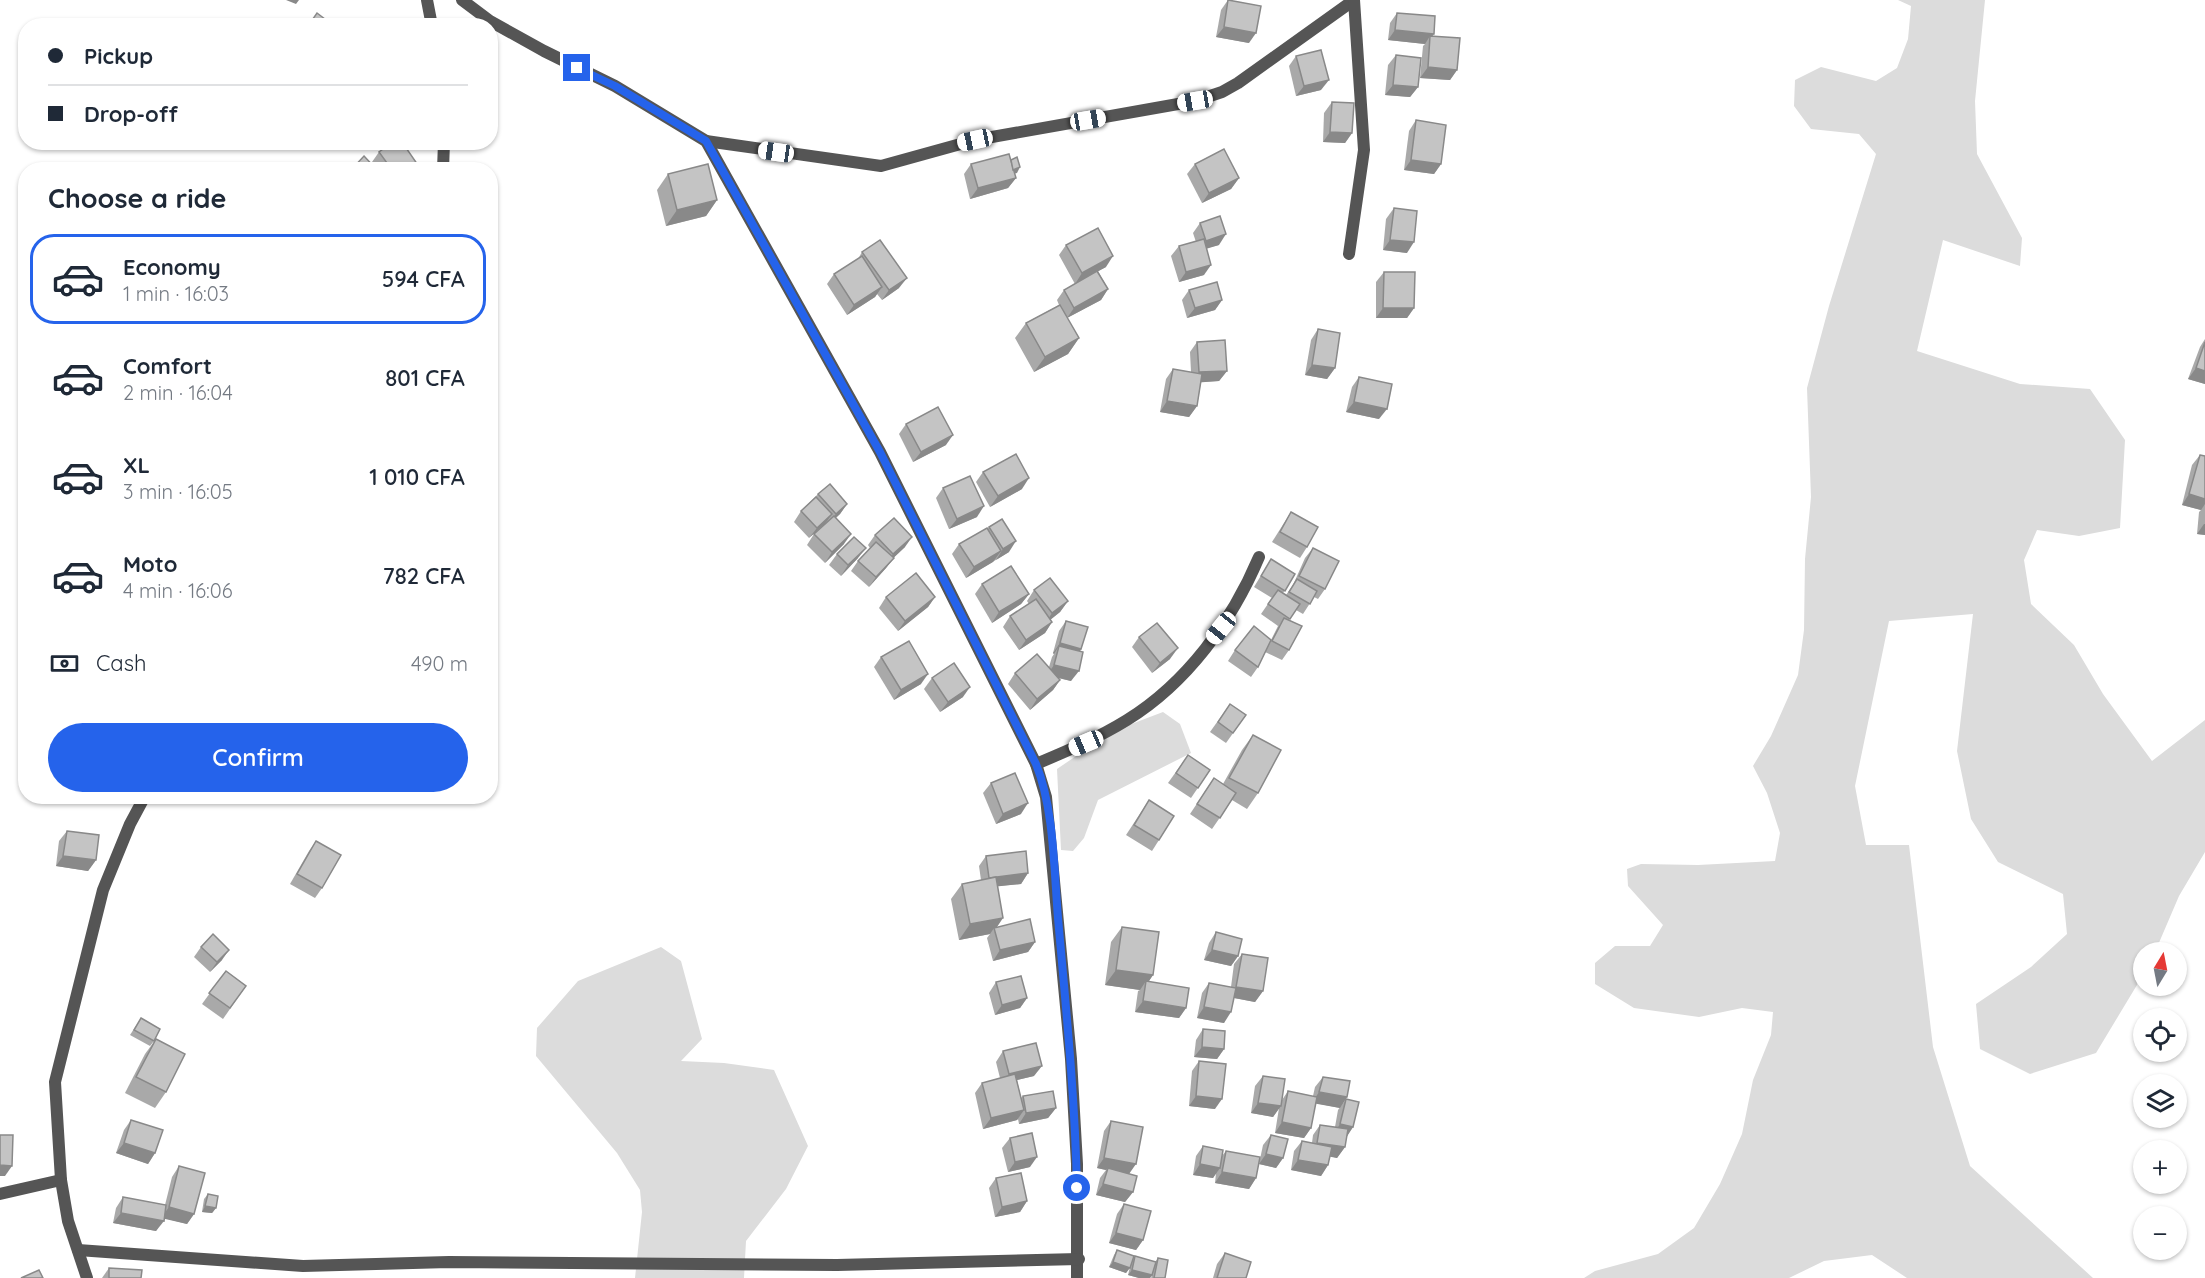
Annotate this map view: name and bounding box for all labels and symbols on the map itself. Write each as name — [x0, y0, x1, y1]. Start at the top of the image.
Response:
route end — [563, 54, 590, 81]
car — [1176, 89, 1214, 113]
car — [1069, 108, 1107, 132]
car — [956, 127, 994, 153]
car — [757, 141, 795, 163]
car — [1203, 608, 1239, 648]
car — [1066, 728, 1106, 758]
north arrow — [2133, 942, 2187, 996]
route start — [1063, 1174, 1090, 1201]

